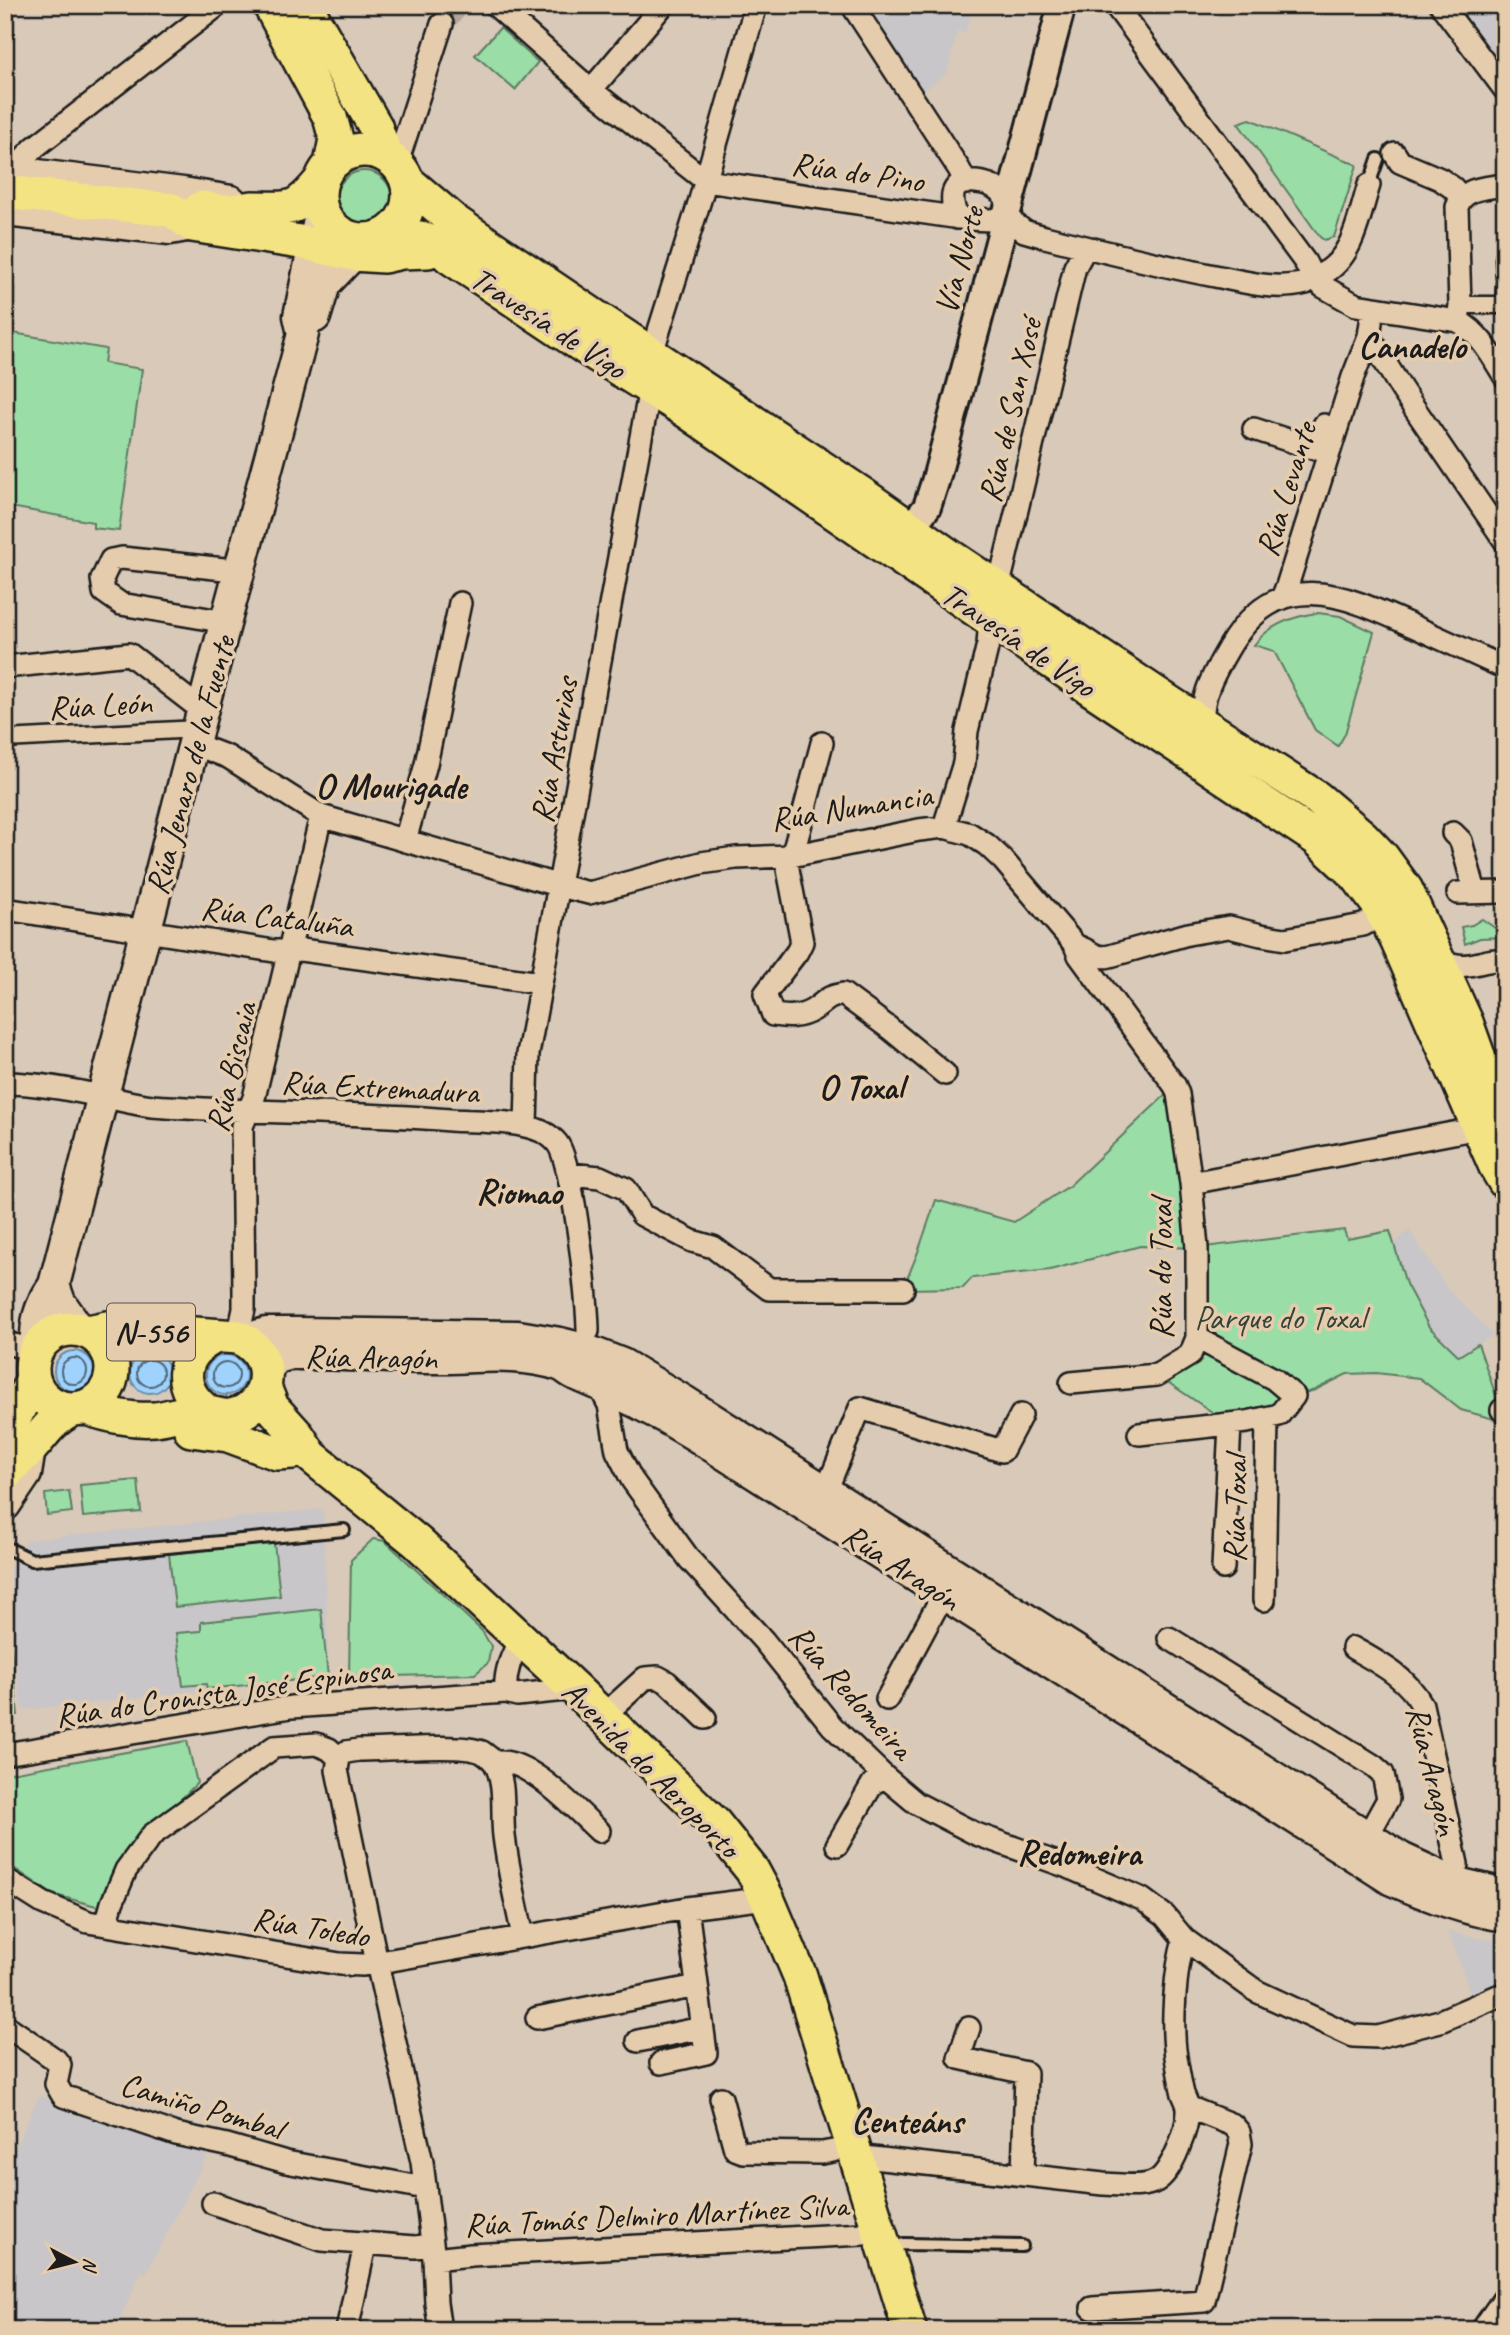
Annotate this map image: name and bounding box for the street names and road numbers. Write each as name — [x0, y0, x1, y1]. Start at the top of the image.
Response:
street label: Rúa do Pino — [789, 142, 929, 202]
street label: Vía Norte — [924, 200, 994, 319]
street label: Travesía de Vigo — [463, 257, 636, 390]
street label: Rúa de San Xosé — [968, 309, 1053, 506]
street label: Rúa Levante — [1246, 415, 1327, 561]
street label: Travesía de Vigo — [933, 573, 1106, 708]
street label: Rúa Jenaro de la Fuente — [135, 629, 245, 899]
street label: Rúa Asturias — [521, 672, 588, 826]
street label: Rúa León — [47, 681, 154, 729]
street label: Rúa Numancia — [767, 773, 937, 840]
street label: Rúa Cataluña — [199, 887, 358, 947]
street label: Rúa Biscaia — [196, 997, 267, 1136]
street label: Rúa Extremadura — [280, 1061, 481, 1113]
street label: Rúa do Toxal — [1140, 1193, 1182, 1339]
road number: N-556 — [107, 1303, 195, 1360]
street label: Rúa Aragón — [305, 1335, 438, 1379]
street label: Rúa Toxal — [1213, 1450, 1257, 1563]
street label: Rúa Aragón — [835, 1513, 969, 1621]
street label: Rúa Redomeira — [780, 1615, 925, 1770]
street label: Rúa do Cronista José Espinosa — [52, 1647, 396, 1736]
street label: Avenida do Aeroporto — [553, 1671, 752, 1869]
street label: Rúa Aragón — [1397, 1701, 1470, 1840]
street label: Rúa Toledo — [250, 1897, 374, 1957]
street label: Camiño Pombal — [116, 2063, 293, 2151]
street label: Rúa Tomás Delmiro Martínez Silva — [463, 2184, 851, 2246]

